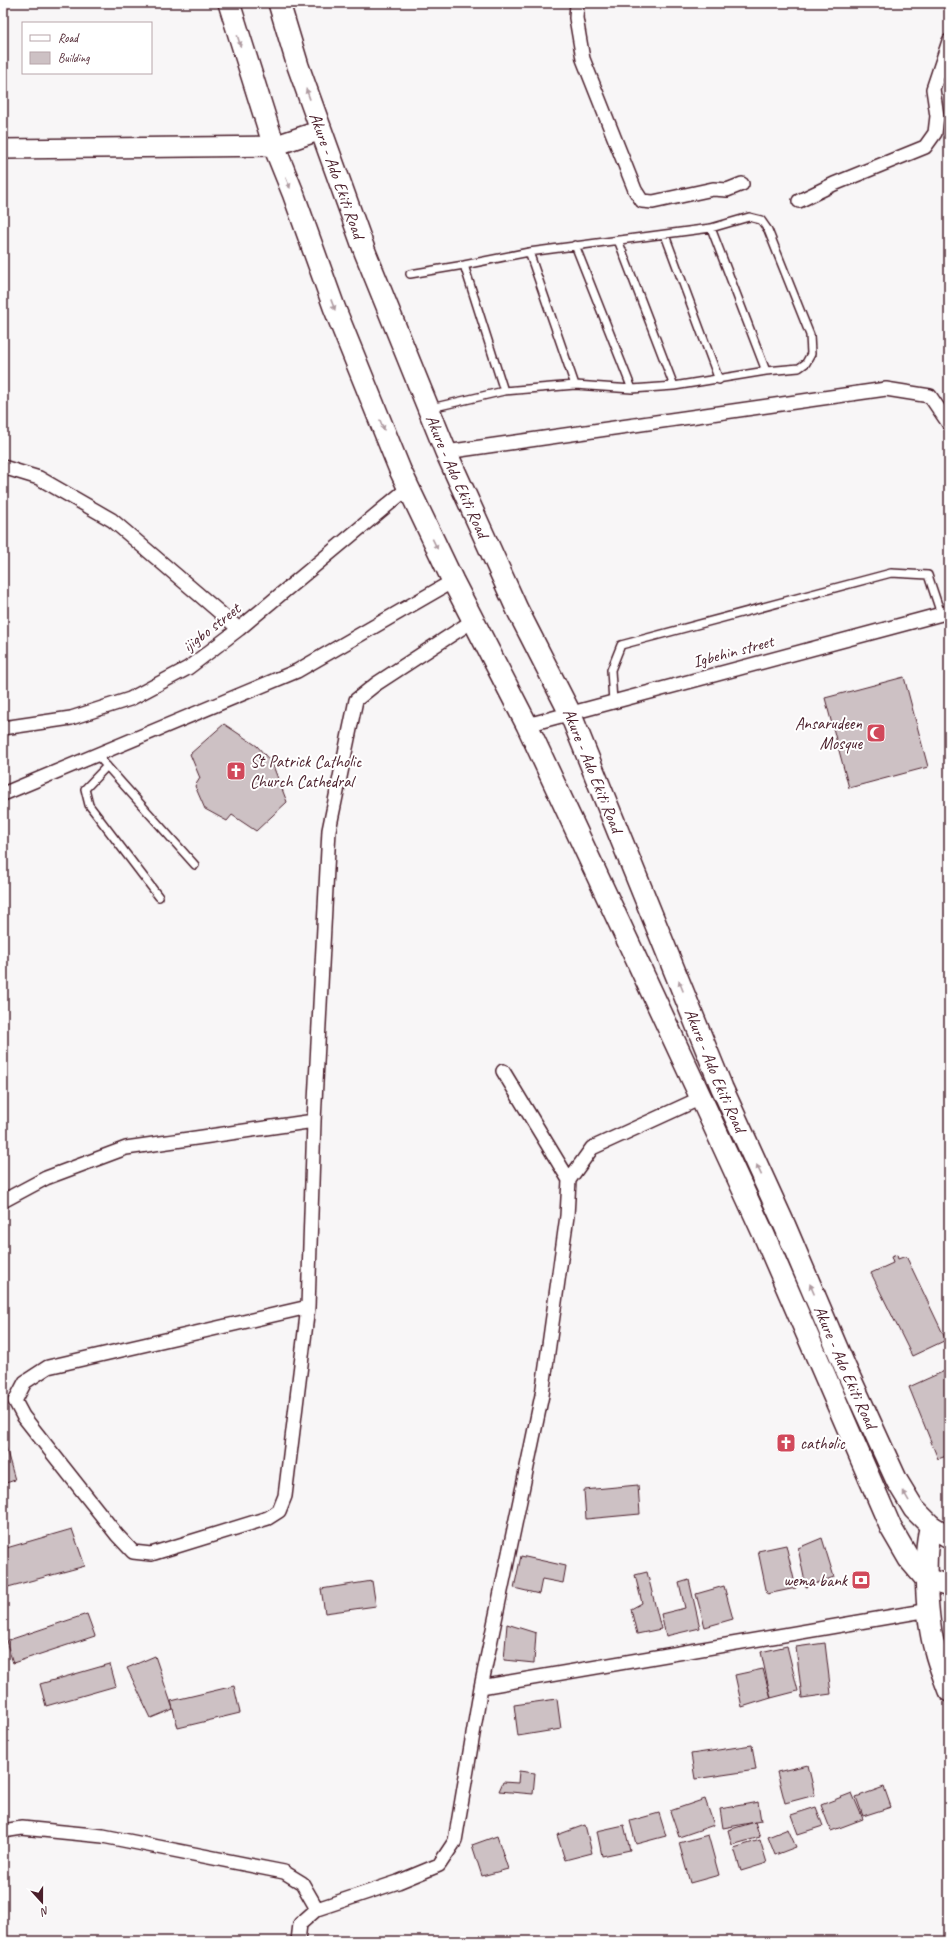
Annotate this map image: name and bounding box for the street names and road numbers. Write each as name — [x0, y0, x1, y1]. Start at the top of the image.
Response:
street label: Akure - Ado Ekiti Road — [305, 110, 370, 243]
street label: Akure - Ado Ekiti Road — [421, 412, 494, 543]
street label: ijigbo street — [178, 597, 246, 656]
street label: Igbehin street — [691, 630, 778, 672]
street label: Akure - Ado Ekiti Road — [558, 705, 628, 838]
street label: Akure - Ado Ekiti Road — [680, 1005, 752, 1138]
street label: Akure - Ado Ekiti Road — [809, 1302, 883, 1434]

